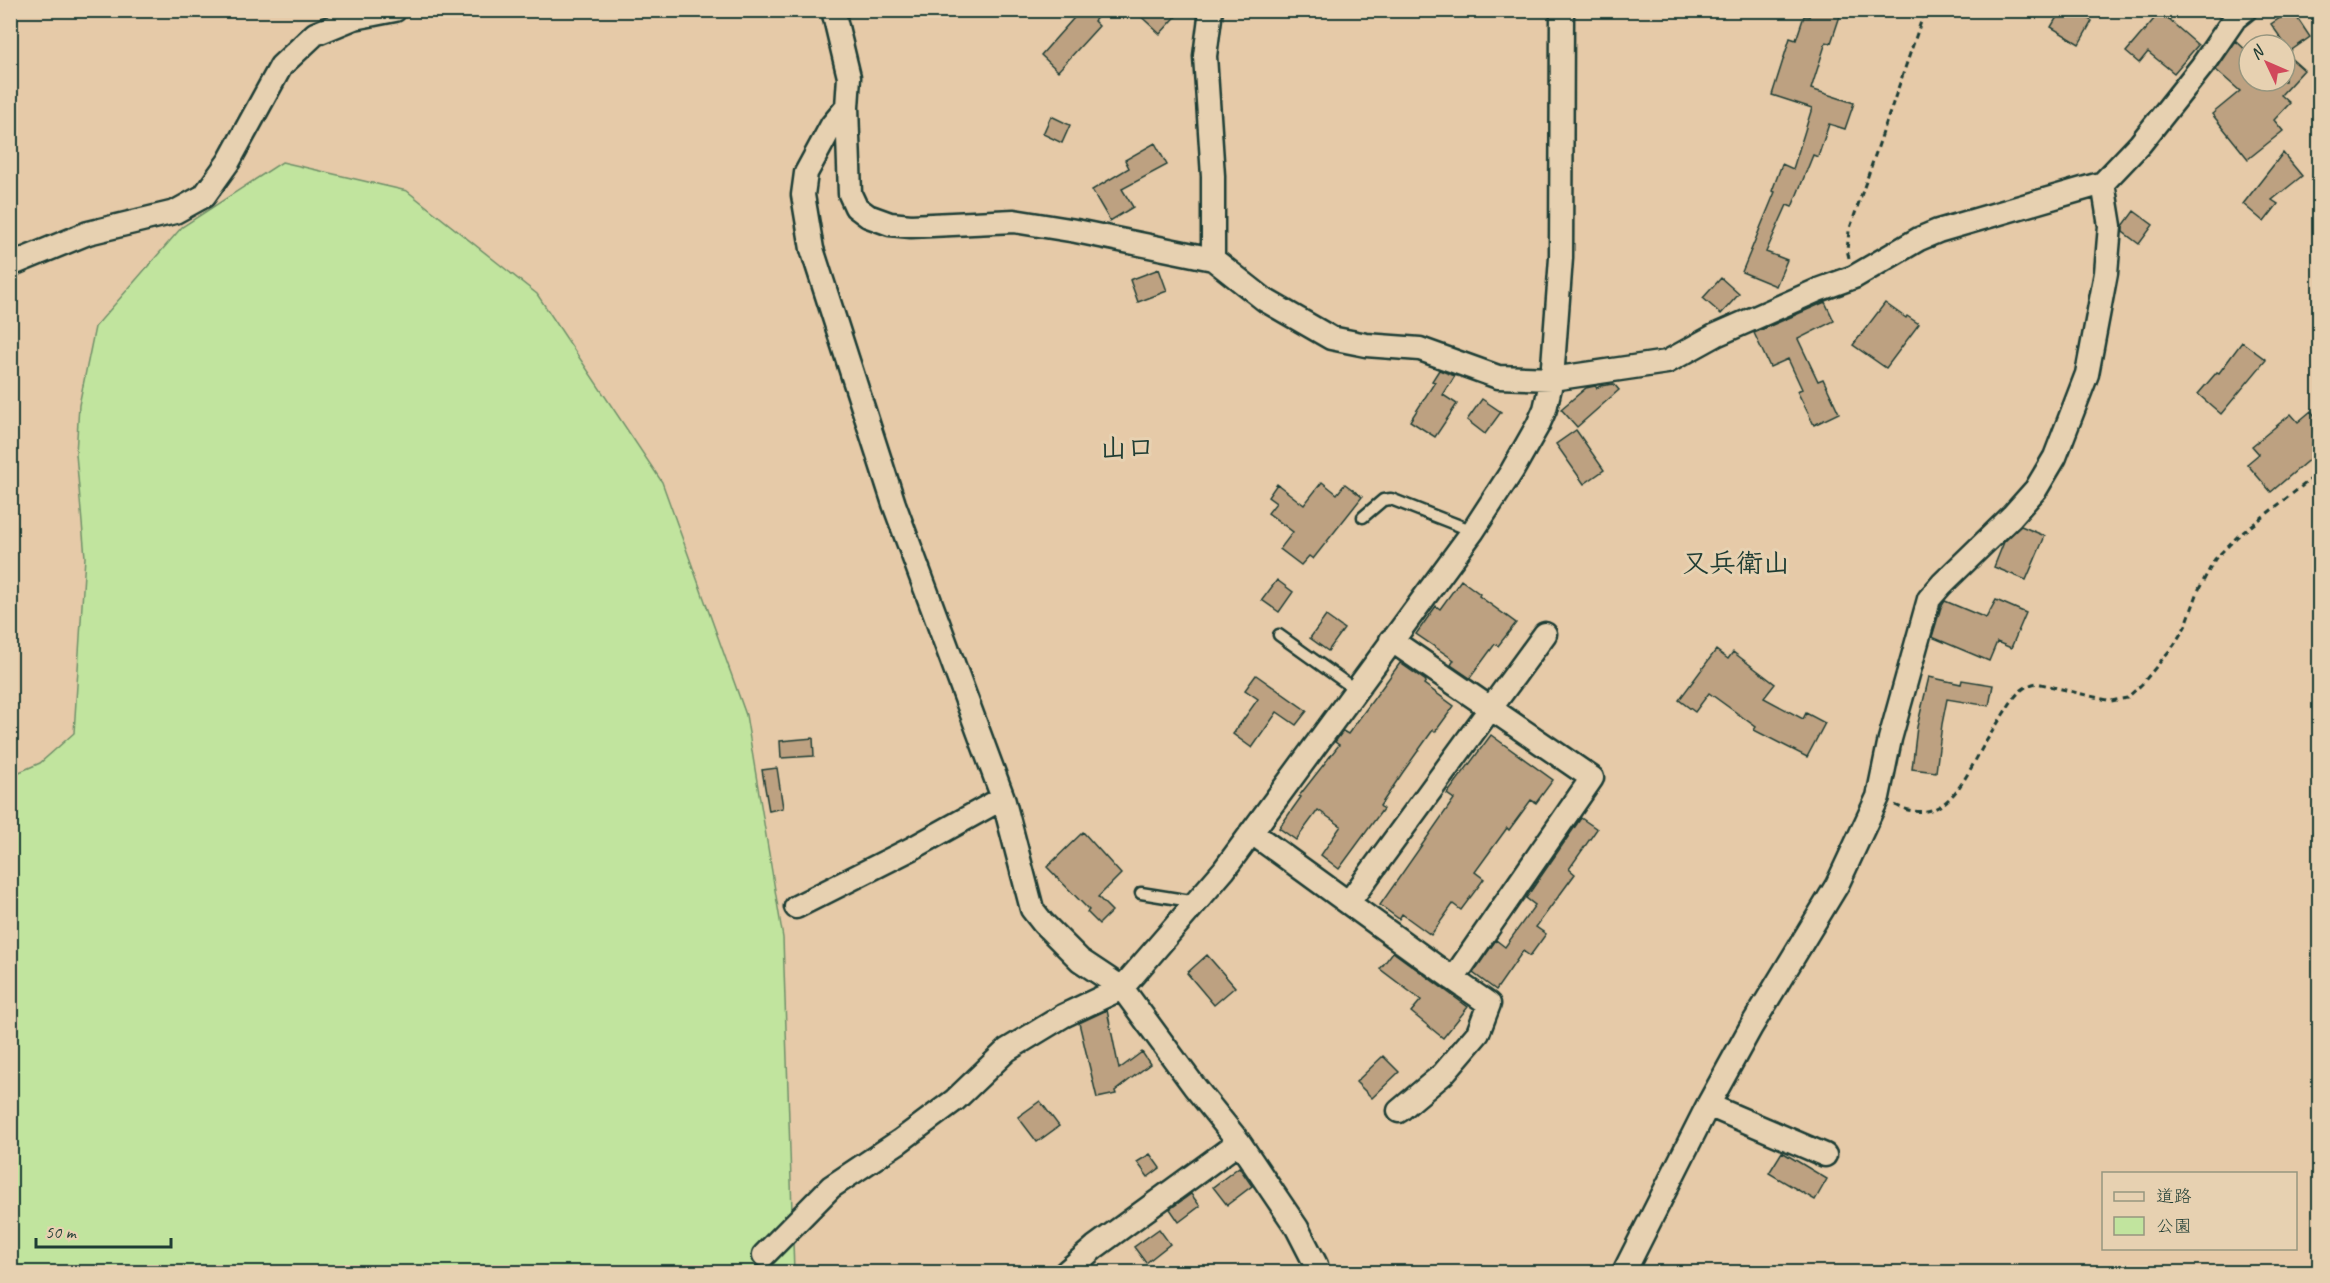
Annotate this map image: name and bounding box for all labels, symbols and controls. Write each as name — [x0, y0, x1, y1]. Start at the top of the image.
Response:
north arrow — [2237, 33, 2297, 93]
text: N — [2246, 41, 2270, 64]
district label: 山口 — [1100, 431, 1154, 465]
district label: 又兵衛山 — [1682, 546, 1790, 580]
legend — [2102, 1172, 2297, 1250]
text: 道路 — [2156, 1185, 2192, 1207]
scale bar — [36, 1211, 171, 1249]
text: 公園 — [2156, 1215, 2192, 1237]
text: 50 m — [45, 1221, 78, 1243]

